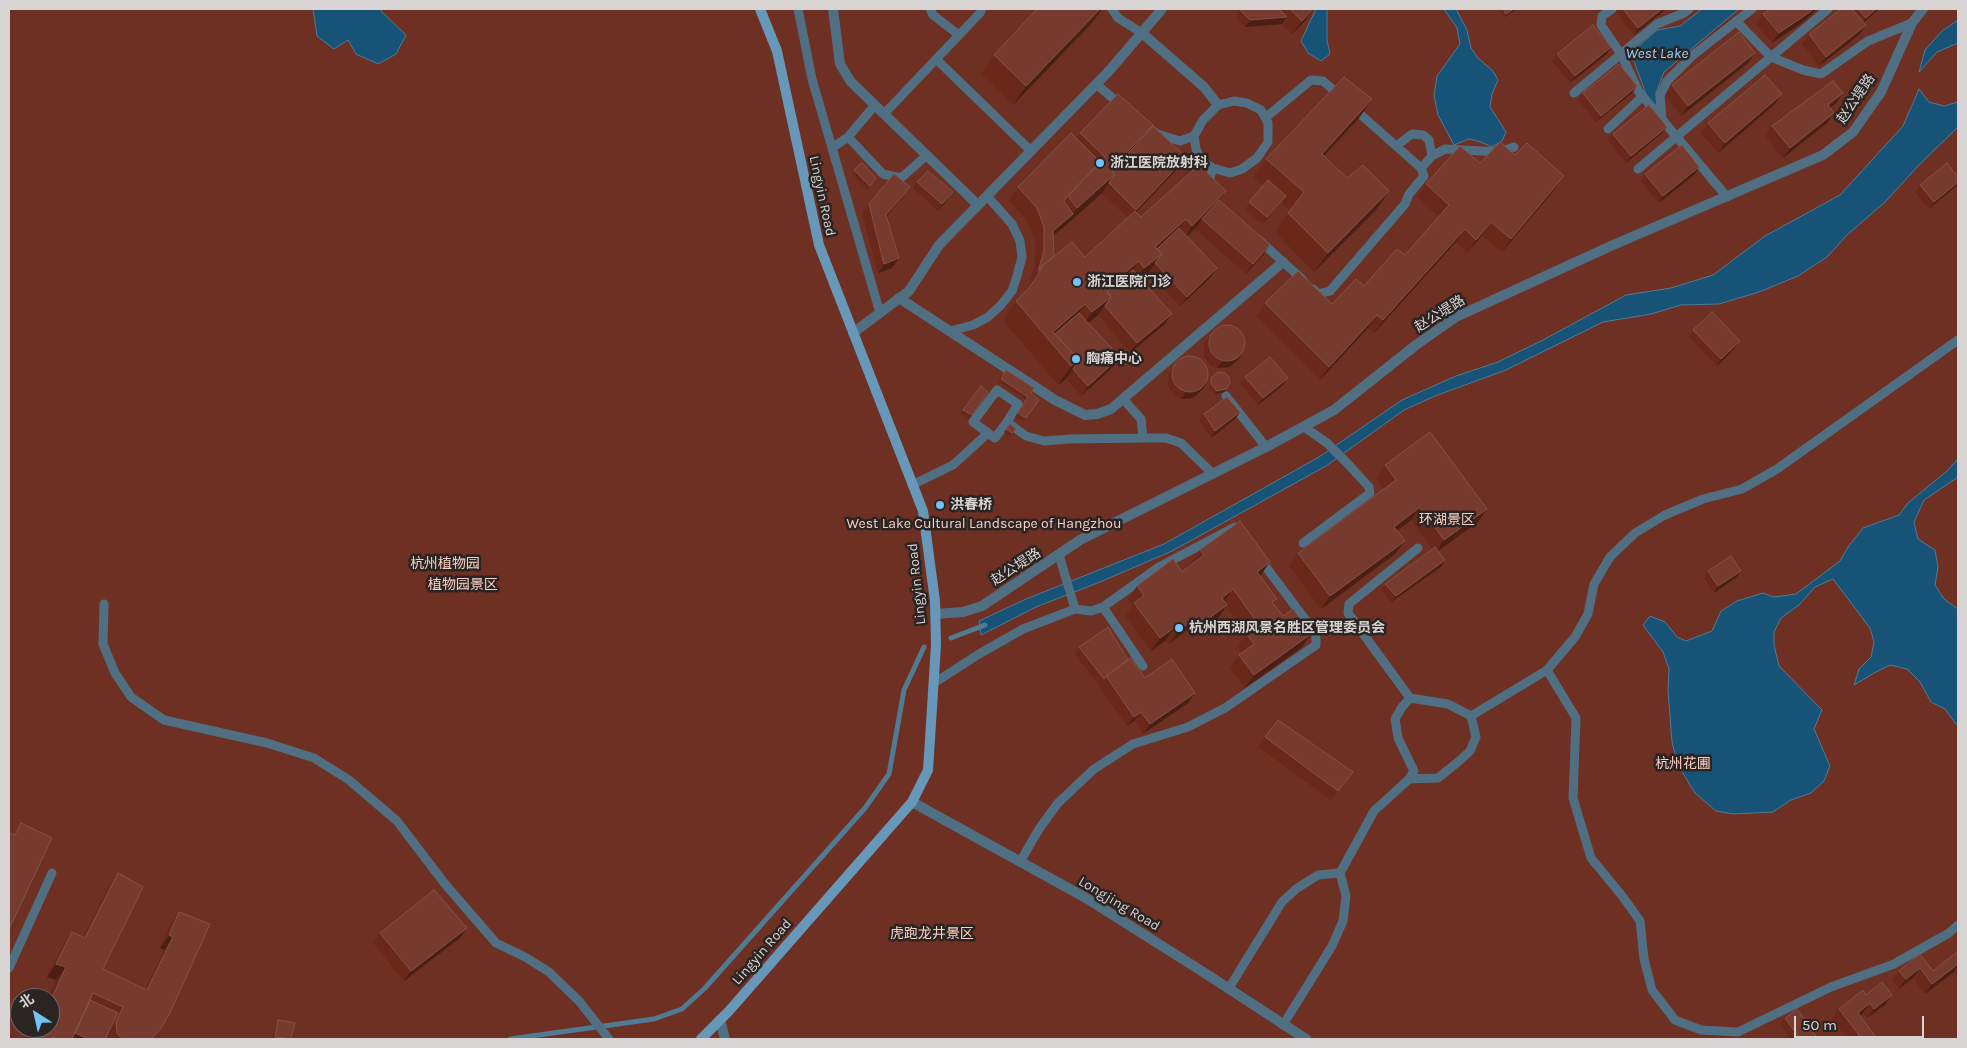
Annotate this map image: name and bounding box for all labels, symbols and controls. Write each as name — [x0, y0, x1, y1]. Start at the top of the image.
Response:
water label: West Lake — [1626, 45, 1688, 63]
street label: 赵公堤路 — [1833, 71, 1879, 127]
street label: Lingyin Road — [805, 154, 839, 238]
place label: 浙江医院放射科 — [1110, 155, 1208, 171]
marker: 浙江医院放射科 — [1094, 157, 1106, 169]
place label: 浙江医院门诊 — [1087, 274, 1171, 290]
marker: 浙江医院门诊 — [1071, 276, 1083, 288]
street label: 赵公堤路 — [1412, 292, 1468, 336]
place label: 胸痛中心 — [1086, 351, 1142, 367]
marker: 胸痛中心 — [1070, 353, 1082, 365]
place label: 洪春桥 — [950, 497, 992, 513]
marker: 洪春桥 — [934, 499, 946, 511]
park label: 环湖景区 — [1419, 512, 1475, 528]
park label: West Lake Cultural Landscape of Hangzhou — [847, 516, 1121, 532]
street label: Lingyin Road — [904, 542, 930, 626]
street label: 赵公堤路 — [988, 545, 1044, 589]
park label: 杭州植物园 — [410, 556, 480, 572]
park label: 植物园景区 — [428, 577, 498, 593]
place label: 杭州西湖风景名胜区管理委员会 — [1189, 620, 1385, 636]
marker: 杭州西湖风景名胜区管理委员会 — [1173, 622, 1185, 634]
park label: 杭州花圃 — [1655, 756, 1711, 772]
street label: Longjing Road — [1075, 873, 1163, 935]
street label: Lingyin Road — [729, 916, 795, 988]
park label: 虎跑龙井景区 — [890, 926, 974, 942]
north arrow — [10, 988, 60, 1038]
text: 北 — [16, 990, 37, 1012]
scale bar — [1797, 1006, 1927, 1038]
text: 50 m — [1802, 1016, 1837, 1034]

